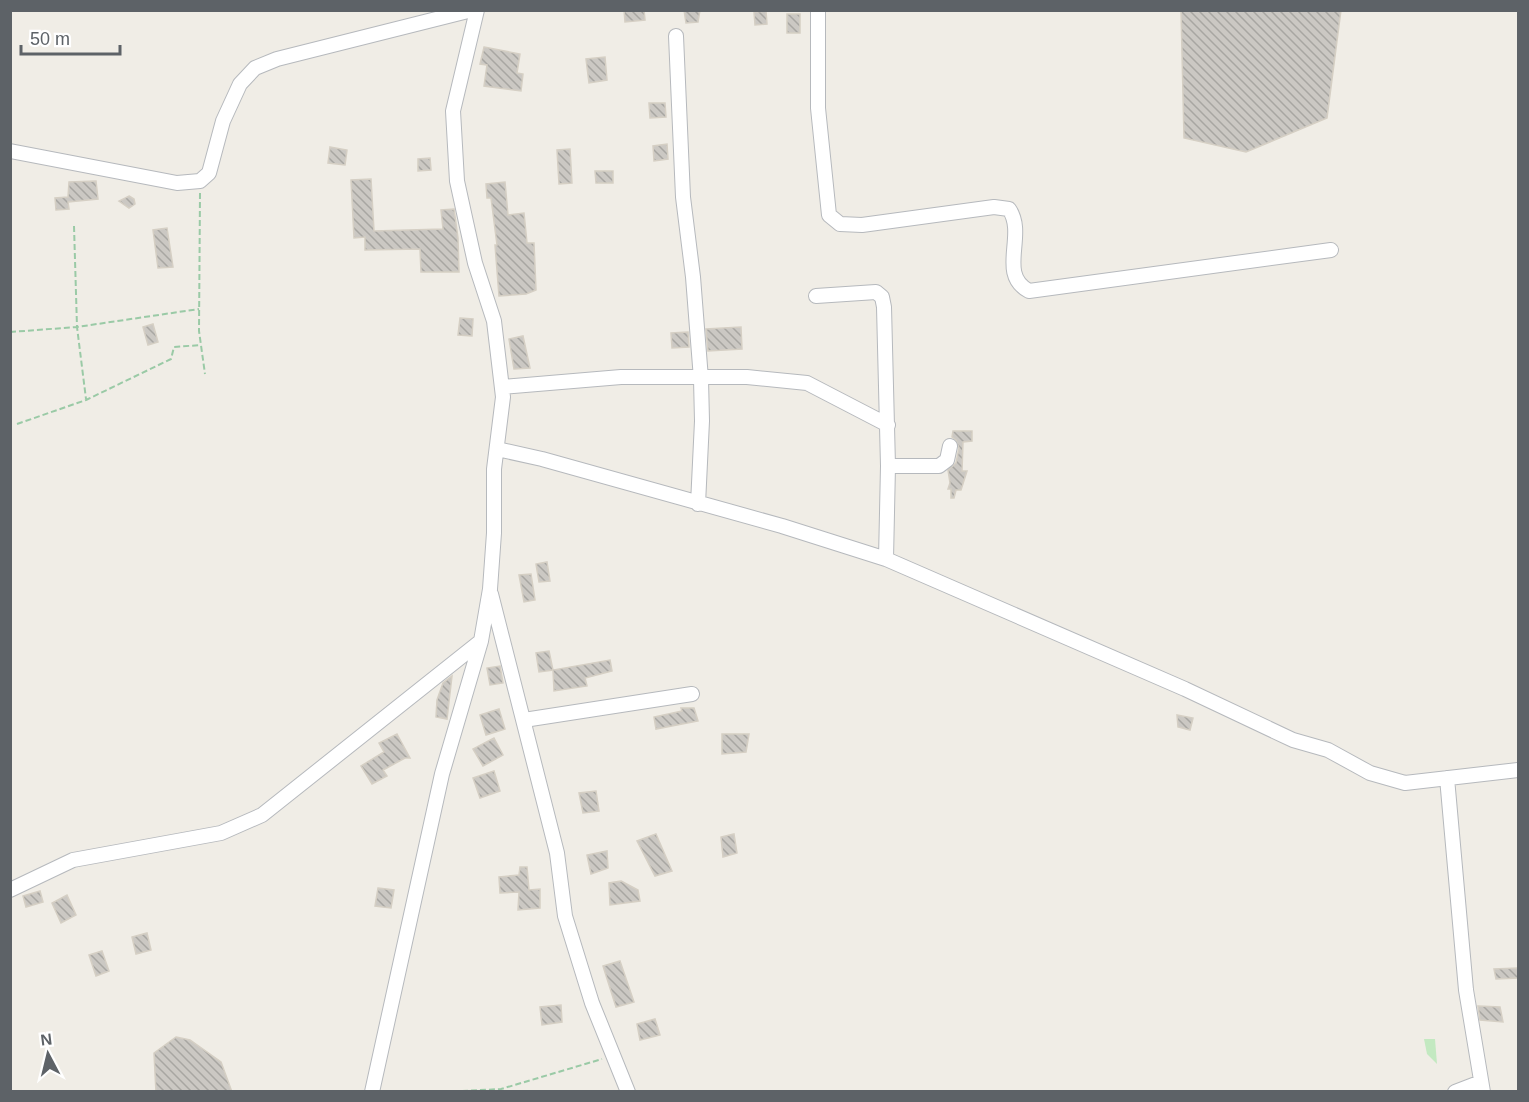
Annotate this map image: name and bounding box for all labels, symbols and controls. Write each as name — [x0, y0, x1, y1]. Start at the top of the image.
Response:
scale bar — [21, 18, 120, 56]
text: 50 m — [30, 29, 70, 49]
north arrow — [18, 1024, 78, 1084]
text: N — [39, 1030, 53, 1049]

